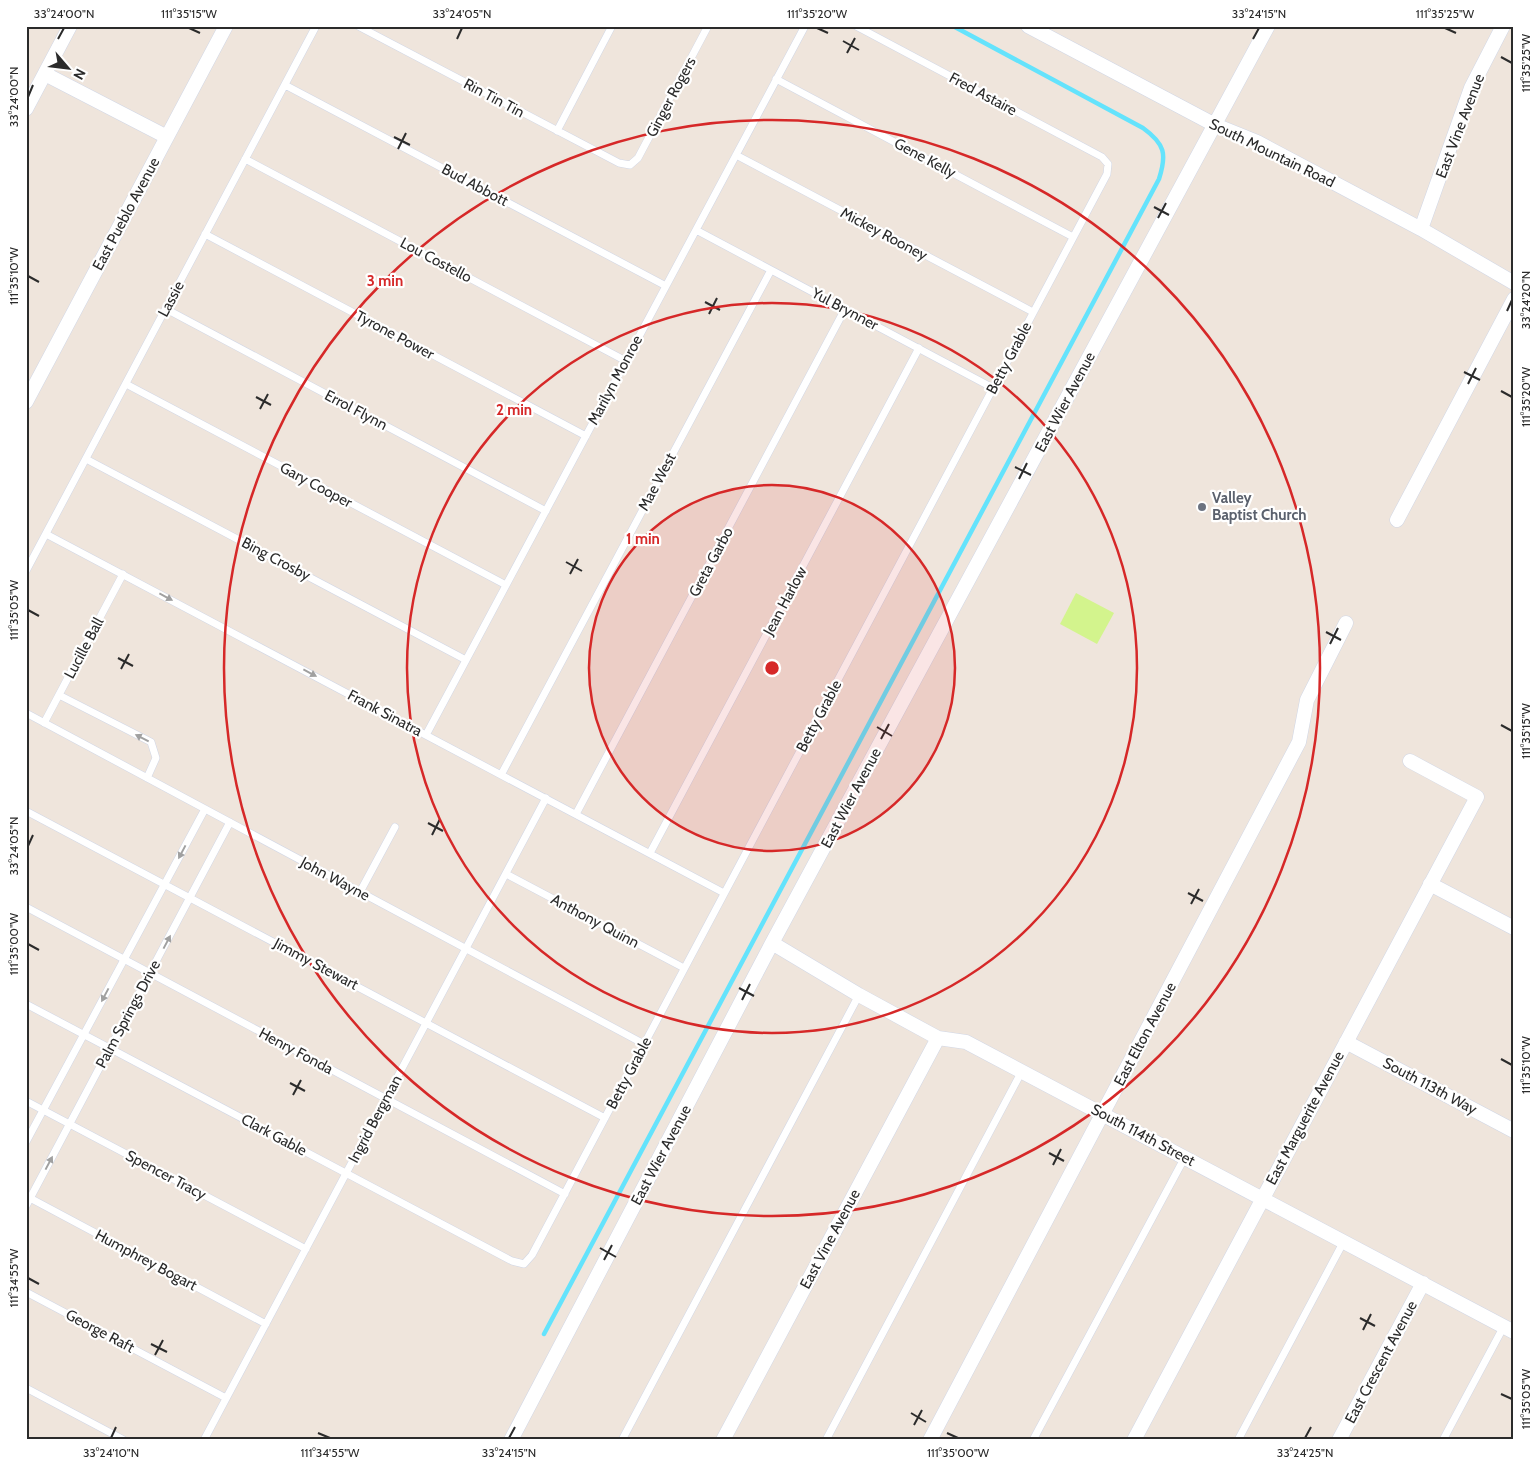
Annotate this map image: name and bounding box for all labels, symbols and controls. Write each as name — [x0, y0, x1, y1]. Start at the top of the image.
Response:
text: 33°24'00"N — [34, 6, 94, 21]
text: 111°35'15"W — [161, 6, 218, 21]
text: 33°24'05"N — [433, 6, 491, 21]
text: 111°35'20"W — [787, 6, 848, 21]
text: 33°24'15"N — [1232, 6, 1286, 21]
text: 111°35'25"W — [1416, 6, 1475, 21]
text: 111°35'25"W — [1518, 33, 1533, 92]
north arrow — [42, 42, 92, 92]
street label: Ginger Rogers — [642, 54, 700, 140]
text: N — [69, 66, 90, 83]
text: 33°24'00"N — [6, 67, 21, 127]
street label: Fred Astaire — [946, 69, 1020, 120]
street label: East Vine Avenue — [1432, 71, 1488, 181]
street label: Rin Tin Tin — [461, 75, 527, 121]
street label: South Mountain Road — [1206, 115, 1338, 191]
street label: Gene Kelly — [891, 134, 959, 182]
street label: East Pueblo Avenue — [89, 154, 163, 273]
street label: Bud Abbott — [439, 160, 511, 210]
street label: Mickey Rooney — [837, 204, 931, 265]
street label: Lou Costello — [397, 234, 475, 286]
text: 111°35'10"W — [6, 246, 21, 305]
text: 33°24'20"N — [1518, 271, 1533, 329]
text: 3 min — [367, 272, 403, 290]
street label: Lassie — [154, 278, 188, 320]
street label: Yul Brynner — [808, 284, 882, 334]
street label: Tyrone Power — [353, 307, 438, 363]
street label: Betty Grable — [983, 319, 1036, 397]
street label: Marilyn Monroe — [584, 332, 646, 428]
street label: East Wier Avenue — [1031, 349, 1099, 455]
text: 111°35'20"W — [1518, 366, 1533, 427]
street label: Errol Flynn — [322, 386, 390, 434]
text: 2 min — [496, 401, 532, 419]
street label: Mae West — [634, 450, 680, 514]
street label: Gary Cooper — [277, 458, 355, 512]
place label: Valley Baptist Church — [1212, 489, 1307, 524]
marker: Valley Baptist Church — [1196, 501, 1208, 513]
street label: Greta Garbo — [685, 524, 737, 600]
text: 1 min — [626, 530, 660, 548]
street label: Bing Crosby — [239, 533, 314, 585]
street label: Jean Harlow — [759, 563, 811, 639]
text: 111°35'05"W — [6, 579, 21, 640]
one-way arrow — [159, 593, 173, 601]
street label: Lucille Ball — [60, 614, 108, 682]
centre of rings — [763, 659, 781, 677]
one-way arrow — [303, 669, 317, 677]
street label: Betty Grable — [793, 677, 846, 755]
street label: Frank Sinatra — [345, 686, 426, 740]
text: 111°35'15"W — [1518, 702, 1533, 759]
one-way arrow — [135, 734, 149, 742]
street label: East Wier Avenue — [817, 745, 885, 851]
text: 33°24'05"N — [6, 817, 21, 875]
one-way arrow — [177, 845, 186, 858]
street label: John Wayne — [296, 853, 373, 905]
street label: Anthony Quinn — [548, 890, 642, 952]
text: 111°35'00"W — [6, 912, 21, 975]
street label: Jimmy Stewart — [270, 934, 361, 994]
one-way arrow — [163, 935, 171, 949]
street label: Palm Springs Drive — [92, 957, 164, 1071]
street label: East Elton Avenue — [1110, 979, 1180, 1089]
one-way arrow — [101, 988, 109, 1002]
street label: Henry Fonda — [256, 1024, 337, 1078]
street label: Betty Grable — [603, 1034, 656, 1112]
text: 111°35'10"W — [1518, 1035, 1533, 1094]
street label: East Marguerite Avenue — [1262, 1048, 1348, 1188]
street label: South 113th Way — [1380, 1054, 1480, 1119]
street label: Ingrid Bergman — [344, 1072, 406, 1166]
street label: South 114th Street — [1088, 1100, 1198, 1170]
street label: East Wier Avenue — [627, 1102, 695, 1208]
street label: Clark Gable — [238, 1110, 310, 1160]
street label: Spencer Tracy — [123, 1146, 210, 1204]
one-way arrow — [45, 1155, 53, 1170]
street label: East Vine Avenue — [796, 1186, 864, 1292]
street label: Humphrey Bogart — [92, 1226, 200, 1294]
text: 111°34'55"W — [6, 1248, 21, 1307]
street label: East Crescent Avenue — [1341, 1297, 1421, 1426]
street label: George Raft — [63, 1305, 137, 1357]
text: 111°35'05"W — [1518, 1368, 1533, 1429]
text: 33°24'10"N — [83, 1445, 139, 1460]
text: 111°34'55"W — [301, 1445, 360, 1460]
text: 33°24'15"N — [482, 1445, 536, 1460]
text: 111°35'00"W — [927, 1445, 990, 1460]
text: 33°24'25"N — [1277, 1445, 1333, 1460]

